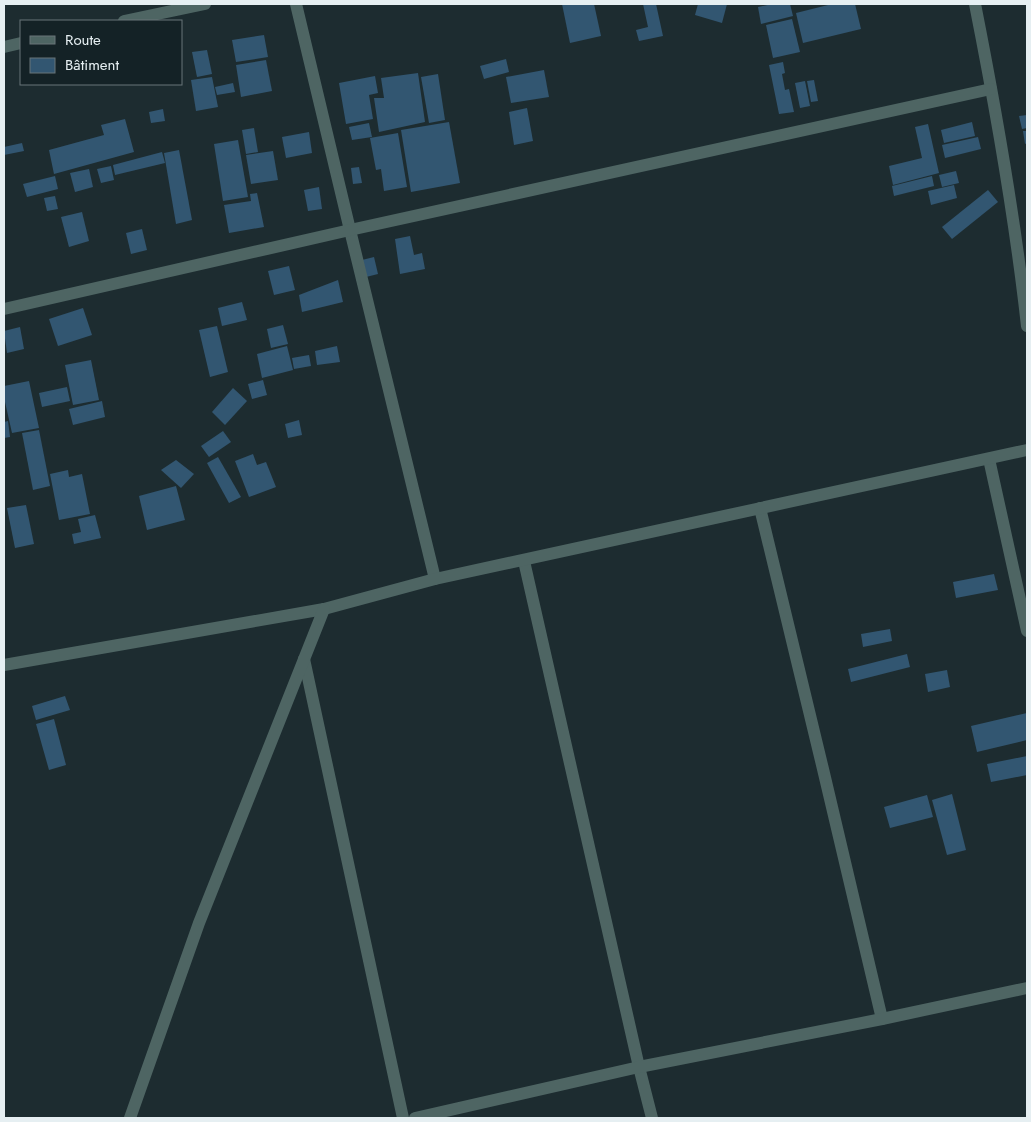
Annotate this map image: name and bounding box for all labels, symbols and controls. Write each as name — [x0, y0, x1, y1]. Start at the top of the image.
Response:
legend — [20, 20, 182, 85]
text: Route — [65, 29, 101, 51]
text: Bâtiment — [65, 54, 119, 76]

